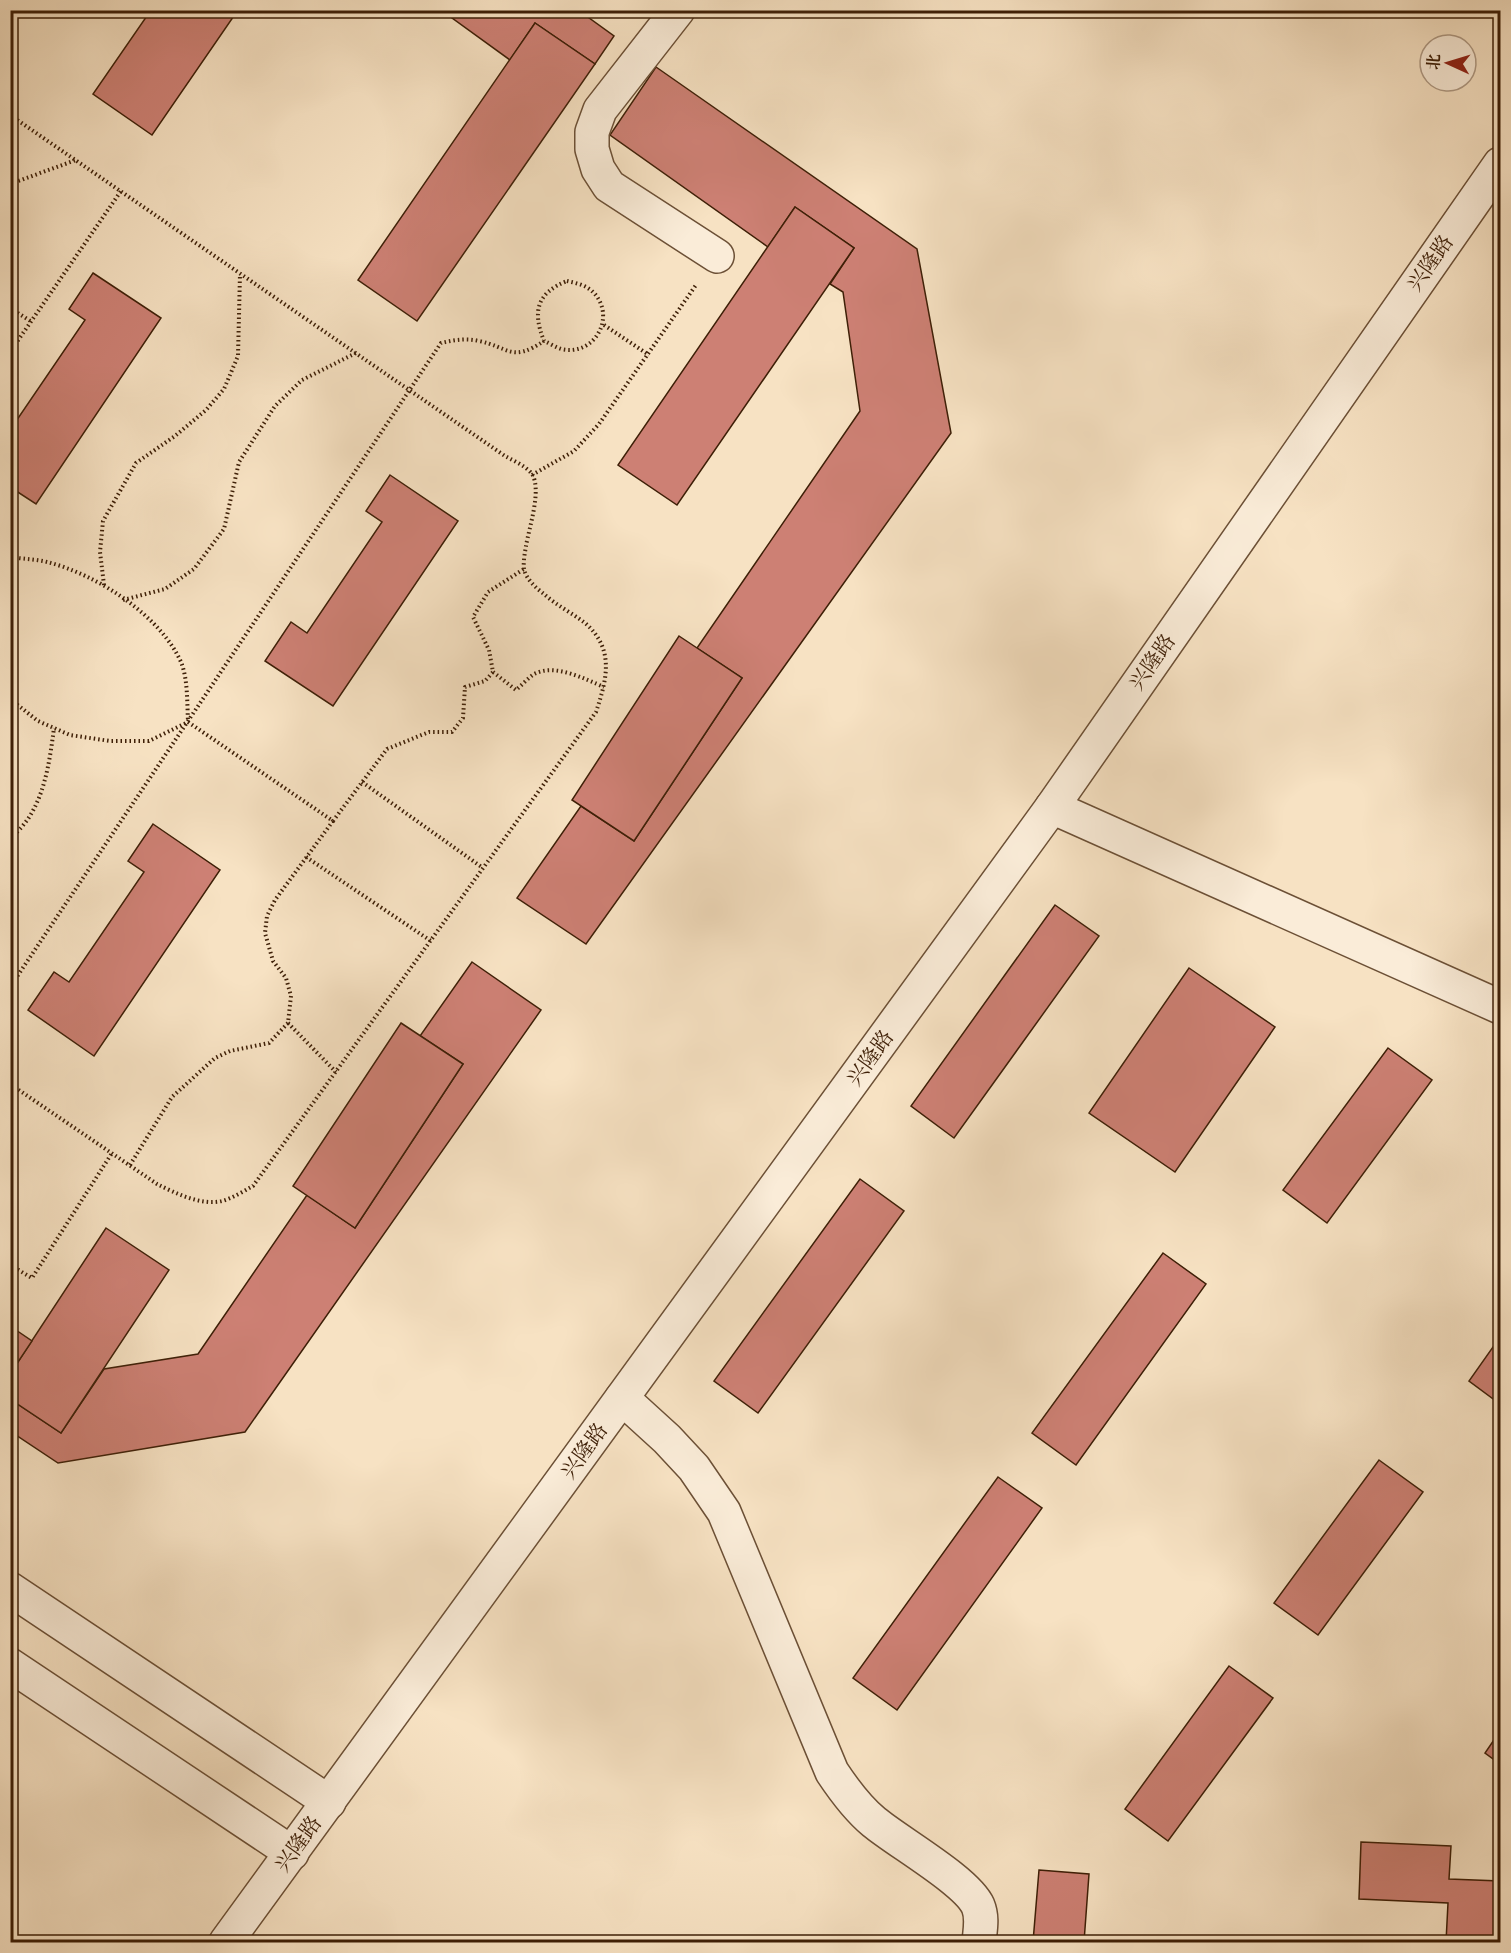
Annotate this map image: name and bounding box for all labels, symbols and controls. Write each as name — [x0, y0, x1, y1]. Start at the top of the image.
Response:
north arrow — [1418, 33, 1478, 93]
text: 北 — [1424, 53, 1444, 71]
street label: 兴隆路 — [1403, 231, 1458, 296]
street label: 兴隆路 — [1125, 630, 1180, 695]
street label: 兴隆路 — [843, 1026, 898, 1091]
street label: 兴隆路 — [557, 1419, 612, 1484]
street label: 兴隆路 — [271, 1812, 326, 1877]

